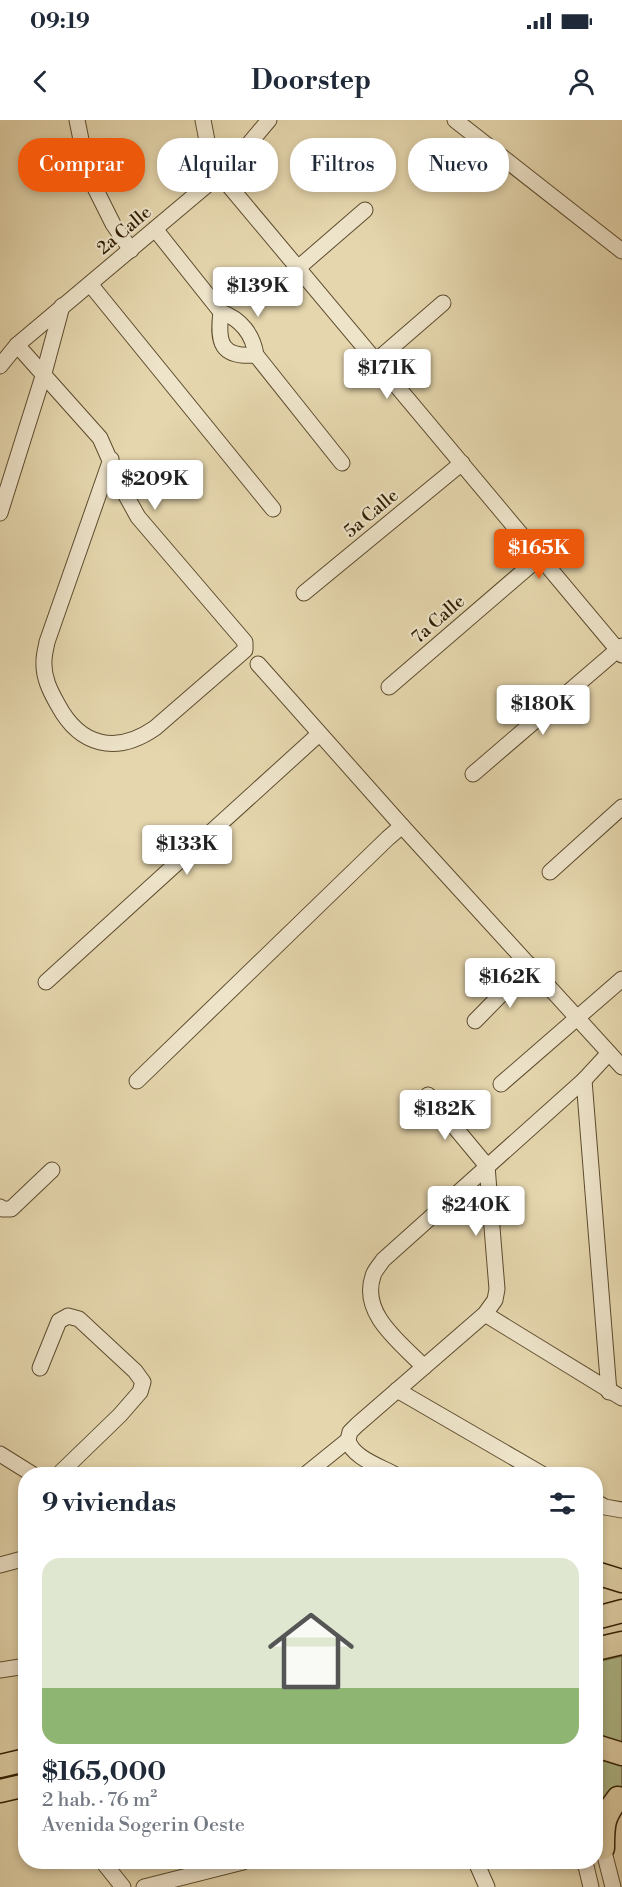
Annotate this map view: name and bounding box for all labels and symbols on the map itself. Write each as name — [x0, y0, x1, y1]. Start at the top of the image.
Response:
street label: 2a Calle — [92, 201, 156, 260]
pin: $139K — [216, 267, 300, 318]
pin: $171K — [345, 349, 429, 400]
pin: $209K — [113, 460, 197, 511]
street label: 5a Calle — [339, 484, 403, 543]
pin: $165K — [497, 529, 581, 580]
street label: 7a Calle — [407, 590, 470, 649]
pin: $180K — [501, 685, 585, 736]
pin: $133K — [145, 825, 229, 876]
pin: $162K — [468, 958, 552, 1009]
pin: $182K — [403, 1090, 487, 1141]
pin: $240K — [434, 1186, 518, 1237]

